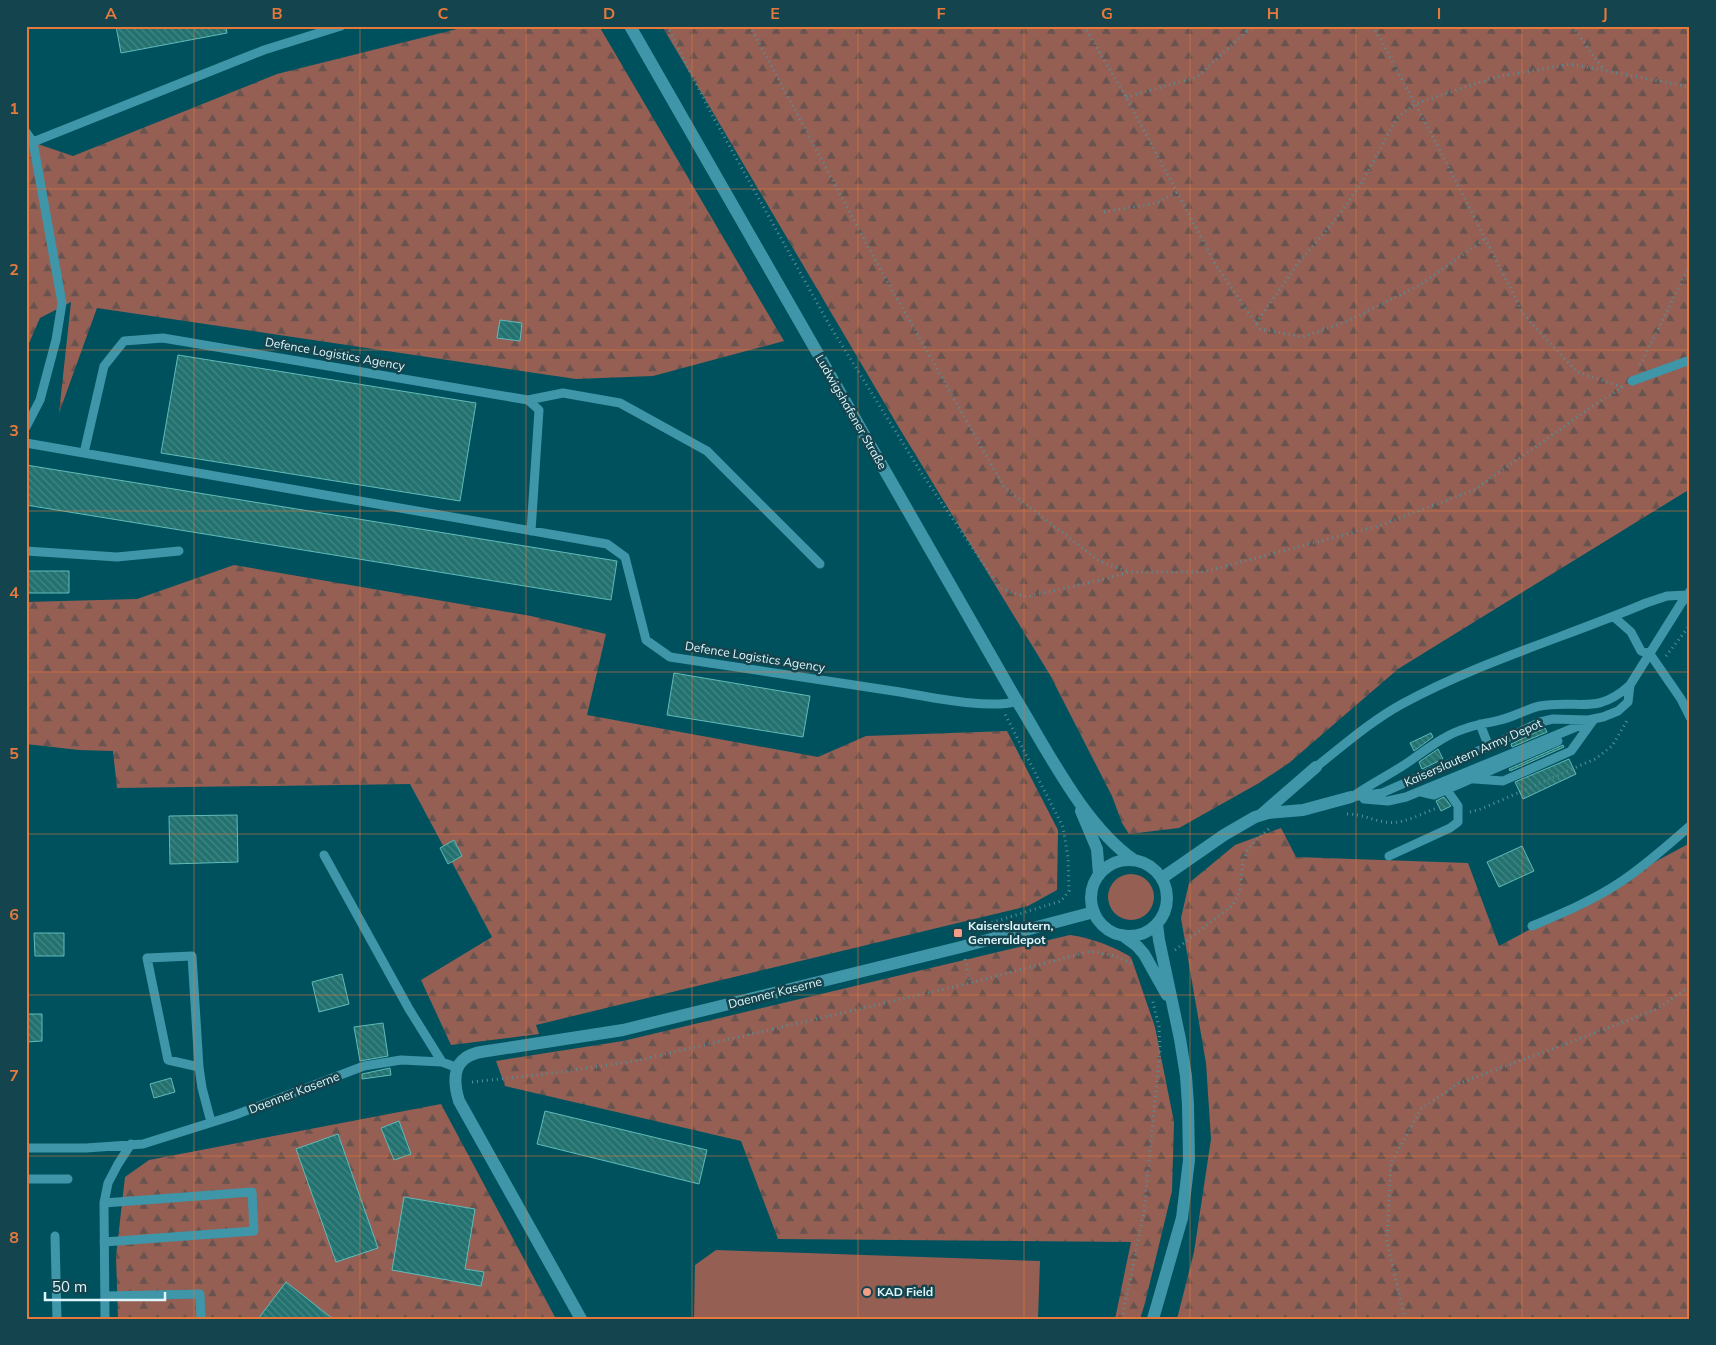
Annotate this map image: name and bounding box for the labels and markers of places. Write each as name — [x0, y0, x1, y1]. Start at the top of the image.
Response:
place label: Kaiserslautern, Generaldepot — [968, 918, 1054, 947]
marker: Kaiserslautern, Generaldepot — [952, 927, 964, 939]
place label: KAD Field — [877, 1284, 933, 1299]
marker: KAD Field — [861, 1286, 873, 1298]

